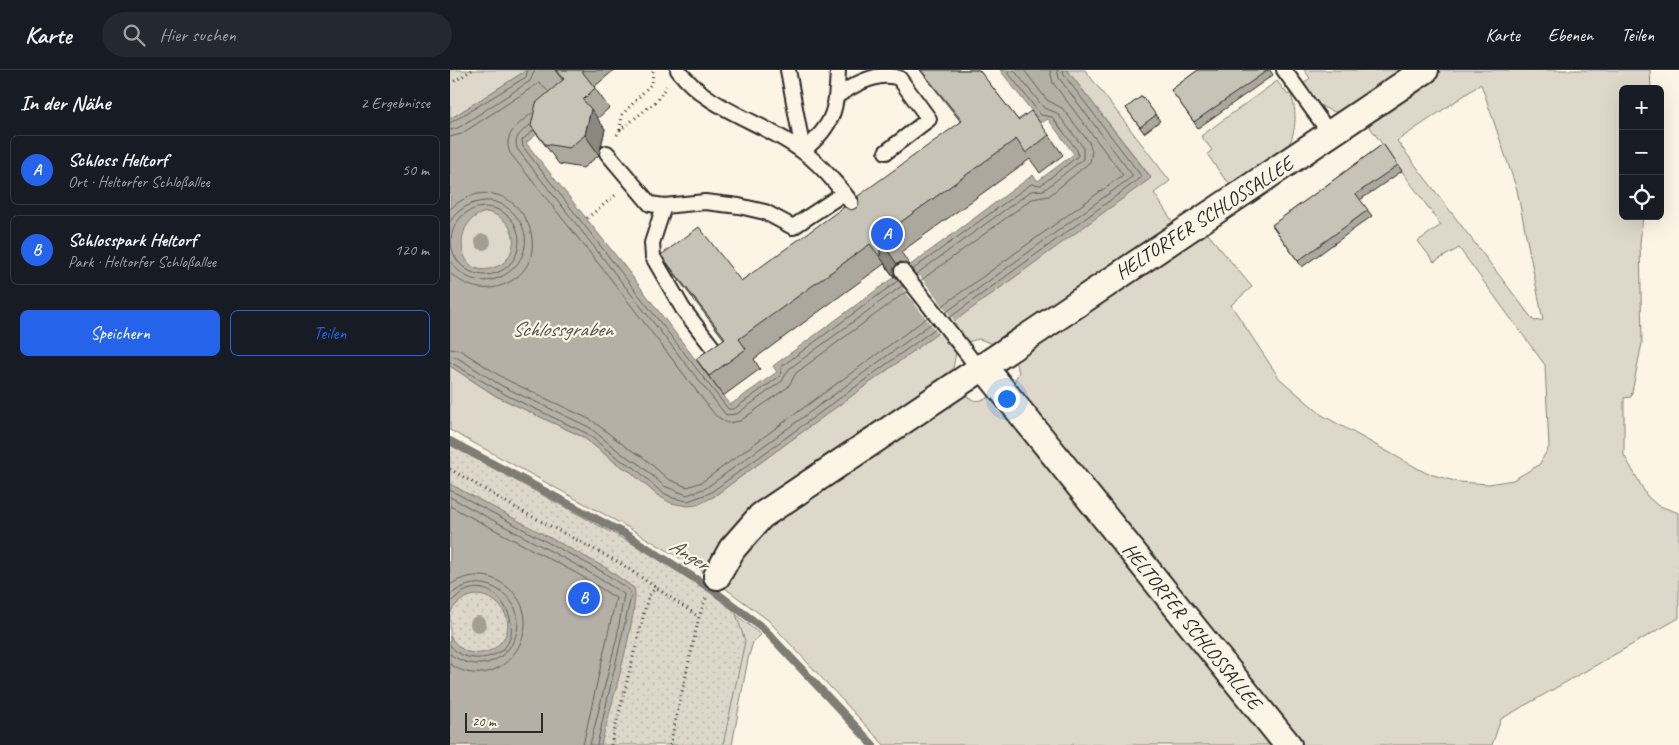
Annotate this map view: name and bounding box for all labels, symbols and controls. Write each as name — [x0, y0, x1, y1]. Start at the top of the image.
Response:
search box — [102, 12, 452, 57]
text: Karte — [25, 20, 72, 50]
icon: search — [120, 21, 148, 49]
text: Hier suchen — [160, 23, 236, 47]
text: Karte — [1485, 24, 1520, 46]
text: Ebenen — [1548, 24, 1593, 46]
text: Teilen — [1621, 24, 1654, 46]
map controls — [1619, 85, 1664, 220]
button: + — [1619, 85, 1664, 130]
text: In der Nähe — [20, 90, 110, 116]
text: 2 Ergebnisse — [361, 93, 430, 113]
button: − — [1619, 130, 1664, 175]
text: Schloss Heltorf — [68, 148, 167, 172]
street label: HELTORFER SCHLOSSALLEE — [1110, 150, 1300, 285]
text: A — [33, 160, 41, 180]
text: 50 m — [402, 160, 429, 180]
text: Ort · Heltorfer Schloßallee — [68, 172, 210, 192]
button: locate — [1619, 175, 1664, 220]
pin: A — [871, 215, 903, 253]
text: Schlosspark Heltorf — [68, 228, 196, 252]
text: B — [33, 240, 41, 260]
text: 120 m — [395, 240, 429, 260]
text: Park · Heltorfer Schloßallee — [68, 252, 216, 272]
button: Speichern — [20, 310, 220, 356]
button: Teilen — [230, 310, 430, 356]
water label: Schlossgraben — [512, 316, 615, 342]
your location — [994, 386, 1020, 412]
water label: Anger — [664, 532, 716, 578]
street label: HELTORFER SCHLOSSALLEE — [1117, 538, 1268, 716]
pin: B — [568, 579, 600, 617]
scale bar — [465, 710, 542, 733]
text: 20 m — [472, 713, 496, 730]

